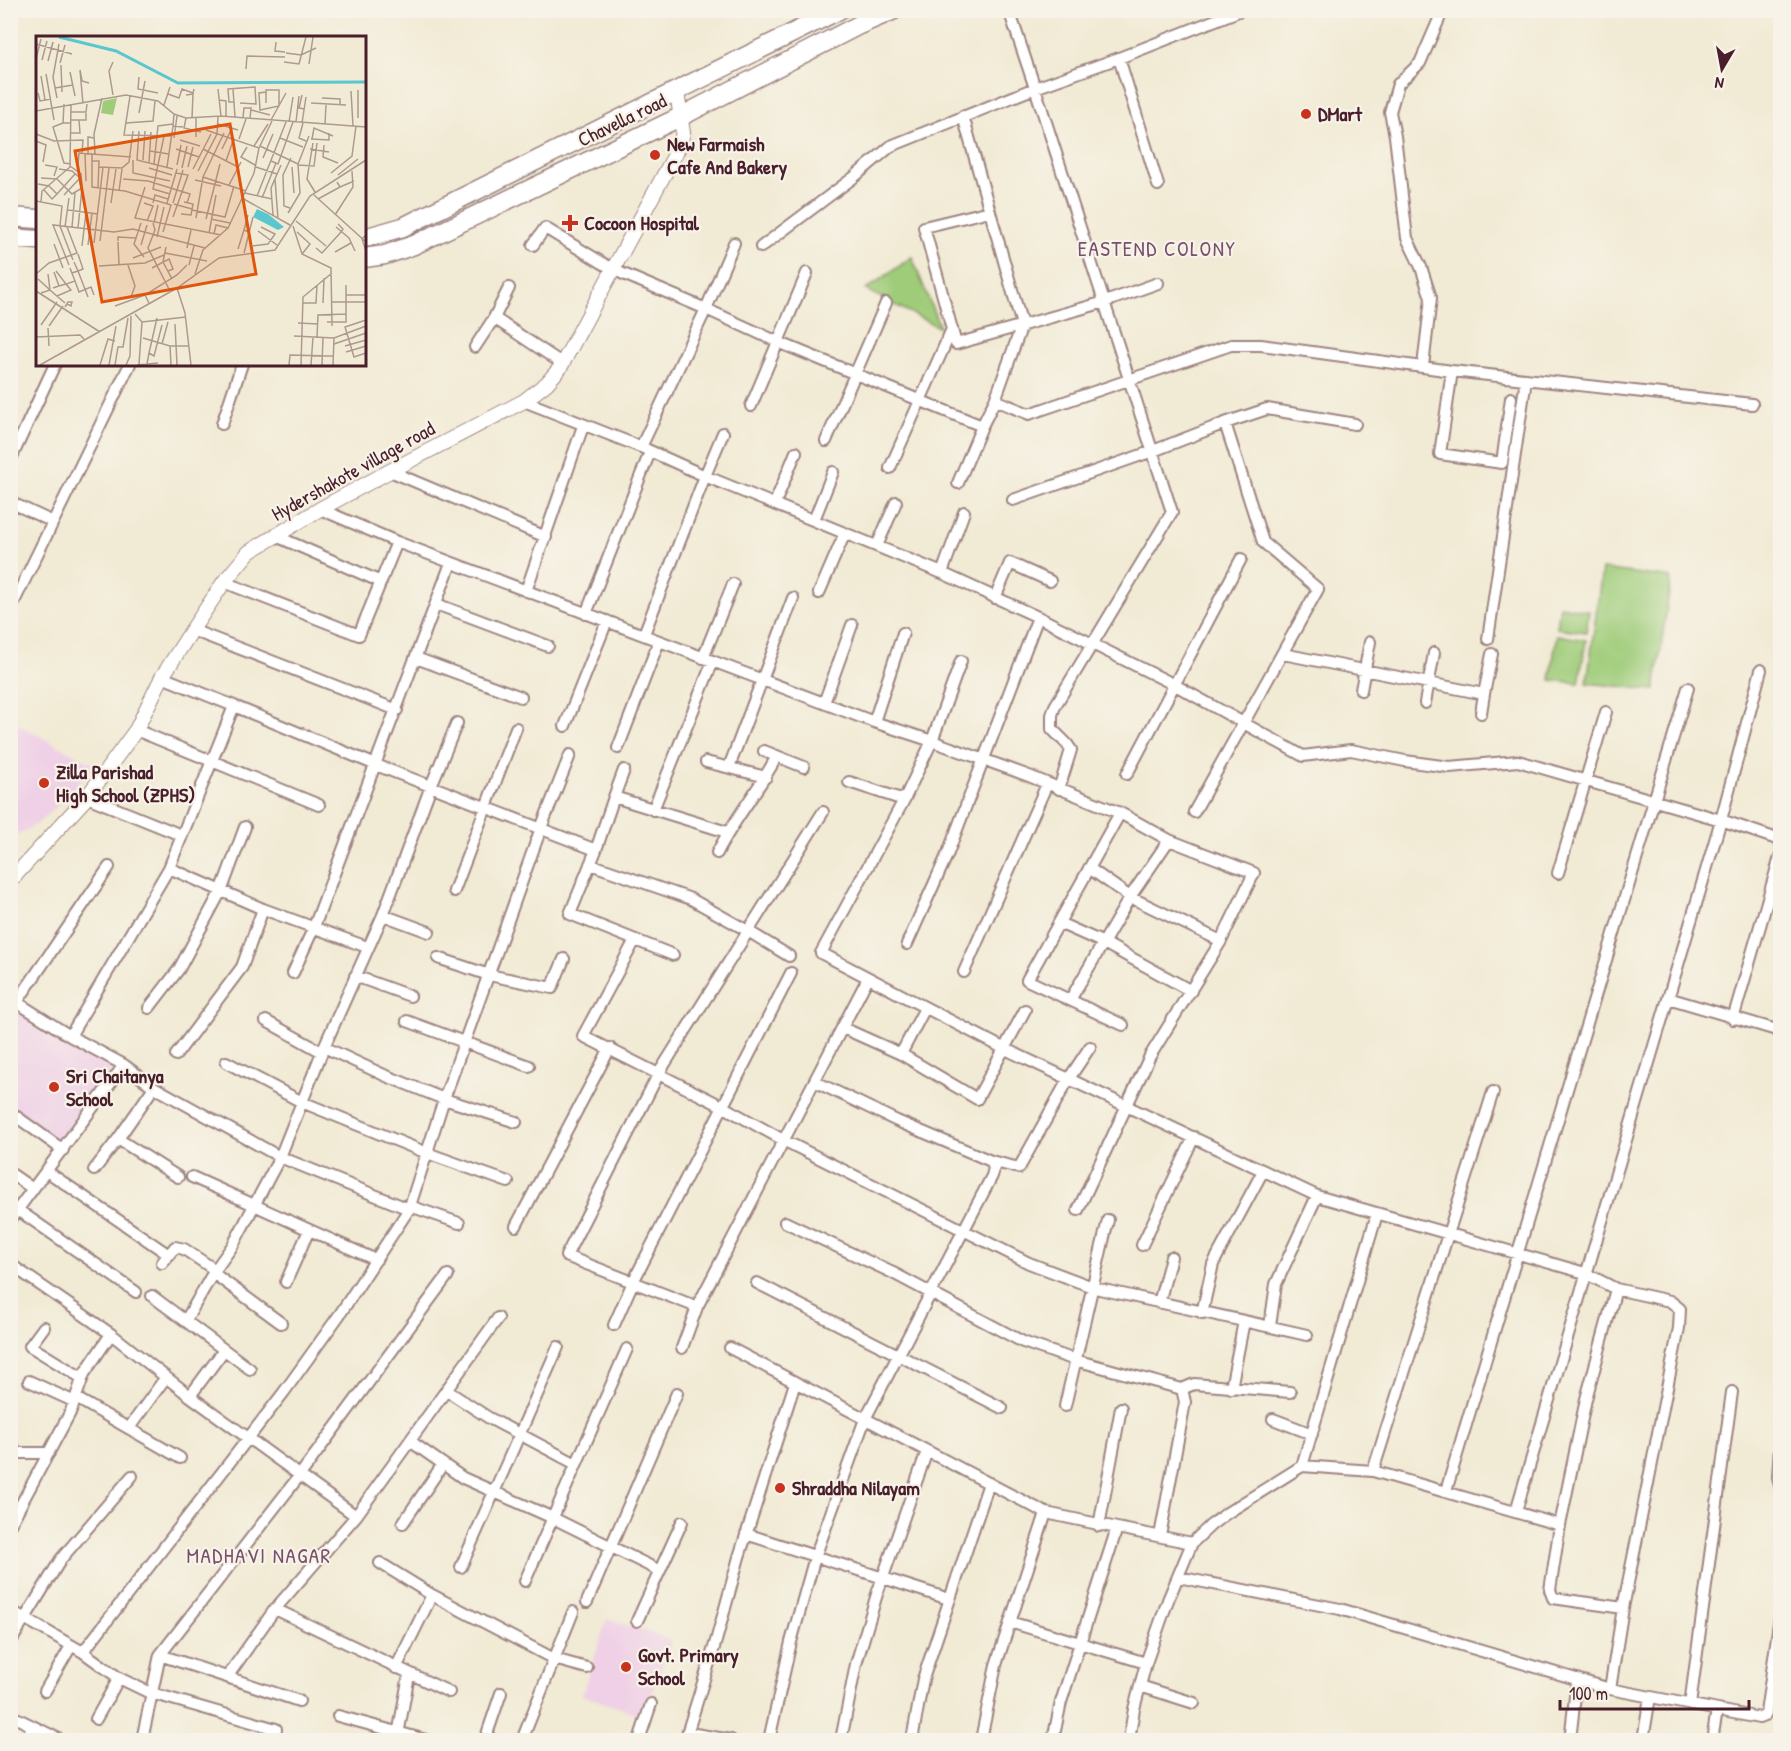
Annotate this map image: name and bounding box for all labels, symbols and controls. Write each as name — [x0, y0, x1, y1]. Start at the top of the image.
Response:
inset map — [36, 36, 366, 366]
north arrow — [1692, 39, 1752, 99]
text: N — [1713, 72, 1725, 95]
street label: Chavella road — [573, 86, 671, 153]
place label: DMart — [1318, 100, 1363, 127]
marker: DMart — [1299, 107, 1313, 121]
place label: New Farmaish Cafe And Bakery — [667, 130, 788, 181]
marker: New Farmaish Cafe And Bakery — [648, 148, 662, 162]
place label: Cocoon Hospital — [584, 209, 699, 237]
marker: Cocoon Hospital — [561, 214, 579, 232]
district label: EASTEND COLONY — [1078, 234, 1236, 263]
street label: Hydershakote village road — [266, 414, 439, 527]
place label: Zilla Parishad High School (ZPHS) — [56, 758, 195, 809]
marker: Zilla Parishad High School (ZPHS) — [37, 776, 51, 790]
place label: Sri Chaitanya School — [66, 1062, 164, 1112]
marker: Sri Chaitanya School — [47, 1080, 61, 1094]
place label: Shraddha Nilayam — [792, 1474, 920, 1502]
marker: Shraddha Nilayam — [773, 1481, 787, 1495]
district label: MADHAVI NAGAR — [186, 1541, 332, 1570]
place label: Govt. Primary School — [638, 1641, 739, 1691]
marker: Govt. Primary School — [619, 1660, 633, 1674]
scale bar — [1560, 1673, 1749, 1711]
text: 100 m — [1569, 1681, 1608, 1706]

